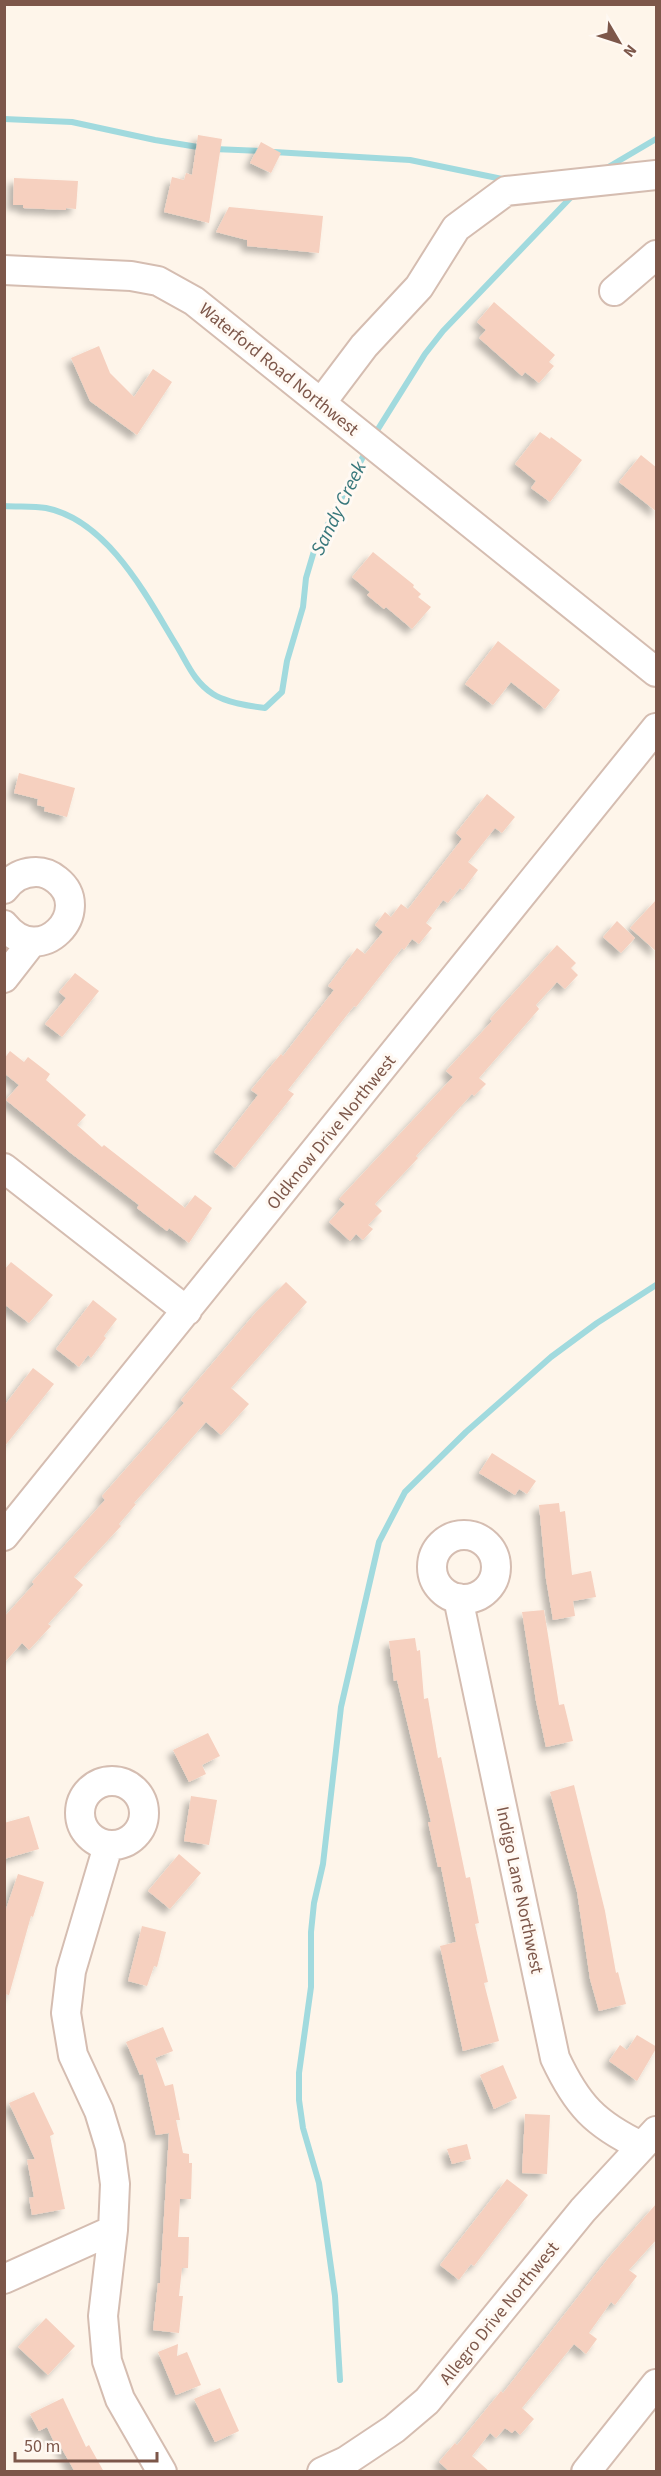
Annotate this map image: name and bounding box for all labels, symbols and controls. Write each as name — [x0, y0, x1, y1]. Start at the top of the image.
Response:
north arrow — [589, 12, 649, 72]
text: N — [618, 40, 642, 62]
street label: Waterford Road Northwest — [193, 297, 364, 442]
water label: Sandy Creek — [304, 456, 374, 560]
street label: Oldknow Drive Northwest — [261, 1050, 402, 1215]
street label: Indigo Lane Northwest — [490, 1804, 549, 1976]
street label: Allegro Drive Northwest — [434, 2237, 565, 2390]
scale bar — [15, 2425, 158, 2463]
text: 50 m — [24, 2434, 60, 2459]

